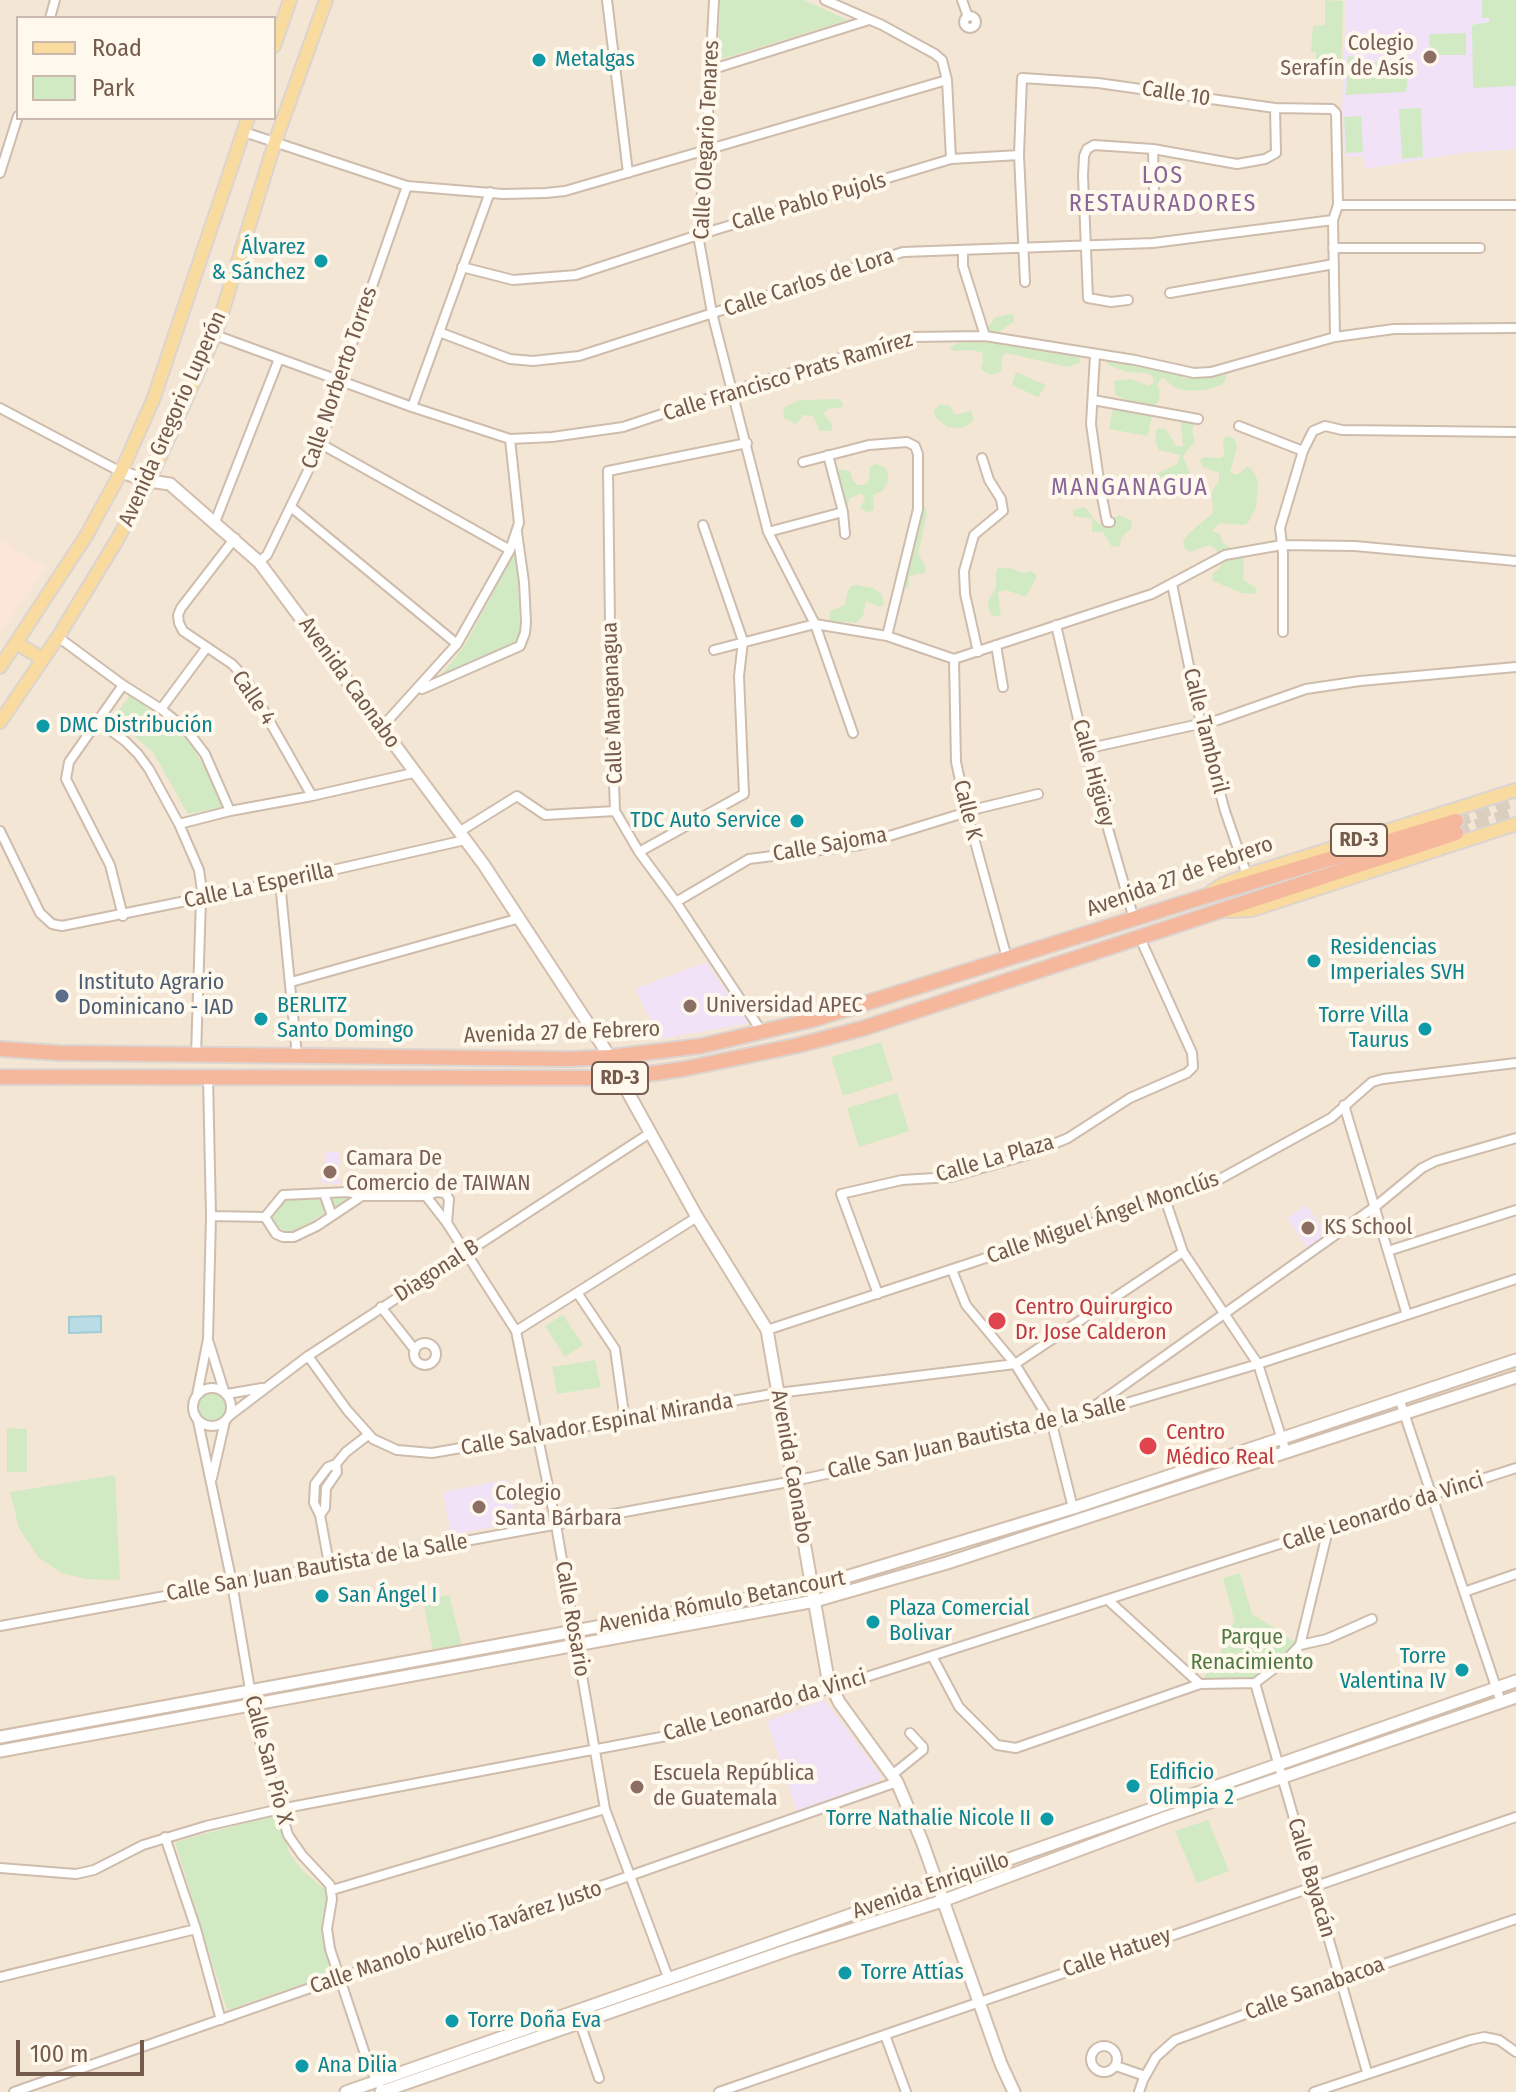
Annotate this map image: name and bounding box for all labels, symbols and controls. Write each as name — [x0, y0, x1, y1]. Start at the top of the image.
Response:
legend — [16, 16, 276, 120]
place label: Colegio Serafín de Asís — [1280, 31, 1414, 82]
text: Road — [92, 34, 142, 62]
street label: Calle Olegario Tenares — [689, 40, 725, 240]
place label: Metalgas — [555, 47, 635, 73]
marker: Colegio Serafín de Asís — [1421, 48, 1439, 66]
marker: Metalgas — [530, 51, 548, 69]
text: Park — [92, 74, 135, 102]
street label: Calle 10 — [1140, 76, 1212, 112]
district label: LOS RESTAURADORES — [1069, 162, 1257, 218]
street label: Calle Pablo Pujols — [729, 167, 889, 237]
place label: Álvarez & Sánchez — [212, 235, 305, 286]
street label: Calle Carlos de Lora — [721, 243, 897, 323]
marker: Álvarez & Sánchez — [312, 252, 330, 270]
street label: Calle Norberto Torres — [296, 283, 384, 473]
street label: Avenida Gregorio Luperón — [114, 307, 232, 531]
street label: Calle Francisco Prats Ramírez — [660, 326, 916, 428]
district label: MANGANAGUA — [1051, 474, 1209, 502]
street label: Avenida Caonabo — [292, 612, 406, 754]
street label: Calle Manganagua — [597, 621, 629, 785]
street label: Calle 4 — [225, 666, 281, 730]
street label: Calle Tamboril — [1177, 666, 1233, 796]
place label: DMC Distribución — [59, 713, 213, 739]
street label: Calle Higüey — [1066, 716, 1120, 830]
marker: DMC Distribución — [34, 717, 52, 735]
street label: Calle K — [947, 777, 987, 843]
place label: TDC Auto Service — [630, 808, 781, 834]
marker: TDC Auto Service — [788, 812, 806, 830]
street label: Calle Sajoma — [771, 822, 889, 868]
road number: RD-3 — [1331, 824, 1387, 856]
street label: Avenida 27 de Febrero — [1083, 831, 1277, 923]
street label: Calle La Esperilla — [182, 857, 336, 915]
place label: Residencias Imperiales SVH — [1330, 935, 1465, 986]
marker: Residencias Imperiales SVH — [1305, 952, 1323, 970]
place label: Instituto Agrario Dominicano - IAD — [78, 970, 234, 1022]
marker: Instituto Agrario Dominicano - IAD — [53, 987, 71, 1005]
place label: BERLITZ Santo Domingo — [277, 993, 414, 1044]
place label: Universidad APEC — [706, 993, 863, 1019]
marker: Universidad APEC — [681, 997, 699, 1015]
place label: Torre Villa Taurus — [1319, 1003, 1409, 1054]
marker: BERLITZ Santo Domingo — [252, 1010, 270, 1028]
street label: Avenida 27 de Febrero — [463, 1016, 661, 1050]
marker: Torre Villa Taurus — [1416, 1020, 1434, 1038]
road number: RD-3 — [592, 1062, 648, 1094]
street label: Calle La Plaza — [933, 1130, 1057, 1188]
place label: Camara De Comercio de TAIWAN — [346, 1146, 531, 1198]
marker: Camara De Comercio de TAIWAN — [321, 1163, 339, 1181]
street label: Calle Miguel Ángel Monclús — [984, 1166, 1222, 1270]
place label: KS School — [1324, 1215, 1412, 1241]
marker: KS School — [1299, 1219, 1317, 1237]
street label: Diagonal B — [390, 1234, 484, 1308]
place label: Centro Quirurgico Dr. Jose Calderon — [1015, 1295, 1173, 1346]
marker: Centro Quirurgico Dr. Jose Calderon — [986, 1310, 1008, 1332]
street label: Calle Salvador Espinal Miranda — [459, 1388, 735, 1462]
street label: Avenida Caonabo — [764, 1388, 818, 1546]
street label: Calle San Juan Bautista de la Salle — [825, 1391, 1129, 1485]
place label: Centro Médico Real — [1166, 1420, 1274, 1472]
marker: Centro Médico Real — [1137, 1435, 1159, 1457]
street label: Calle Leonardo da Vinci — [1279, 1467, 1487, 1557]
place label: Colegio Santa Bárbara — [495, 1481, 622, 1532]
marker: Colegio Santa Bárbara — [470, 1498, 488, 1516]
street label: Calle San Juan Bautista de la Salle — [164, 1528, 470, 1608]
street label: Calle Rosario — [549, 1559, 595, 1679]
street label: Avenida Rómulo Betancourt — [597, 1565, 847, 1639]
place label: San Ángel I — [338, 1583, 437, 1609]
marker: San Ángel I — [313, 1587, 331, 1605]
place label: Plaza Comercial Bolivar — [889, 1596, 1030, 1648]
marker: Plaza Comercial Bolivar — [864, 1613, 882, 1631]
park label: Parque Renacimiento — [1190, 1625, 1314, 1676]
place label: Torre Valentina IV — [1340, 1644, 1446, 1696]
marker: Torre Valentina IV — [1453, 1661, 1471, 1679]
street label: Calle Leonardo da Vinci — [661, 1664, 869, 1748]
street label: Calle San Pío X — [238, 1693, 298, 1827]
place label: Edificio Olimpia 2 — [1149, 1760, 1234, 1812]
place label: Escuela República de Guatemala — [653, 1761, 815, 1812]
marker: Edificio Olimpia 2 — [1124, 1777, 1142, 1795]
marker: Escuela República de Guatemala — [628, 1778, 646, 1796]
place label: Torre Nathalie Nicole II — [826, 1806, 1031, 1832]
marker: Torre Nathalie Nicole II — [1038, 1810, 1056, 1828]
street label: Calle Bayacán — [1281, 1815, 1341, 1941]
street label: Avenida Enriquillo — [849, 1847, 1013, 1925]
street label: Calle Manolo Aurelio Tavárez Justo — [307, 1876, 605, 2000]
street label: Calle Hatuey — [1060, 1922, 1174, 1984]
street label: Calle Sanabacoa — [1242, 1952, 1388, 2026]
place label: Torre Attías — [861, 1960, 964, 1986]
marker: Torre Attías — [836, 1964, 854, 1982]
place label: Torre Doña Eva — [468, 2008, 601, 2034]
marker: Torre Doña Eva — [443, 2012, 461, 2030]
scale bar — [20, 2024, 148, 2074]
text: 100 m — [30, 2040, 88, 2068]
place label: Ana Dilia — [318, 2053, 398, 2079]
marker: Ana Dilia — [293, 2057, 311, 2075]

